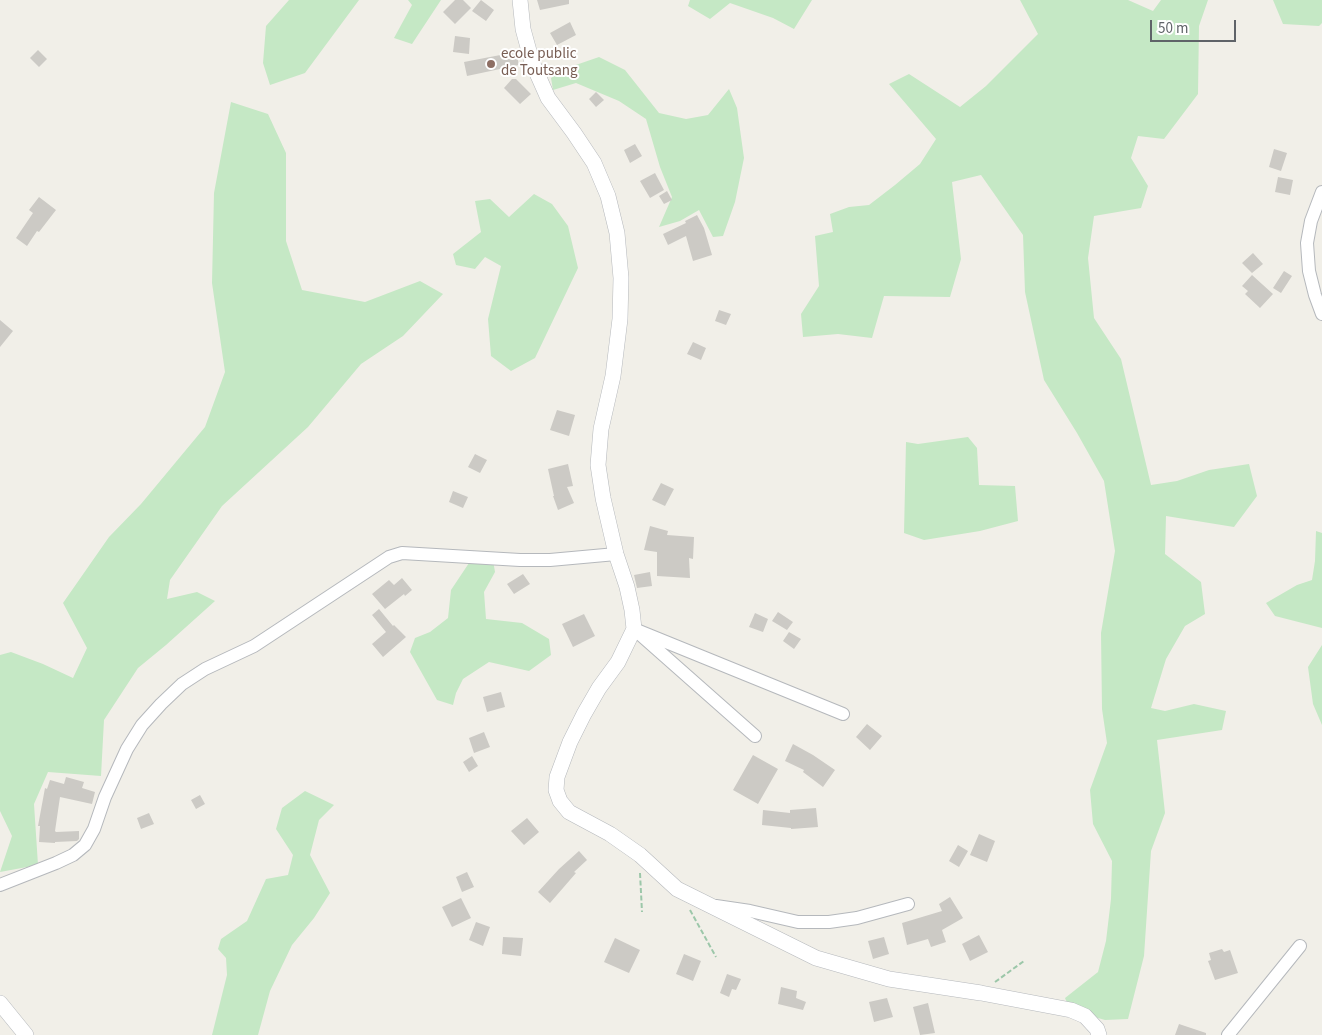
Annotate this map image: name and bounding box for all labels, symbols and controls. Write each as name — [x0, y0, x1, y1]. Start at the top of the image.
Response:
scale bar — [1152, 10, 1238, 42]
text: 50 m — [1158, 18, 1188, 39]
place label: ecole public de Toutsang — [501, 46, 578, 81]
marker: ecole public de Toutsang — [485, 58, 497, 70]

